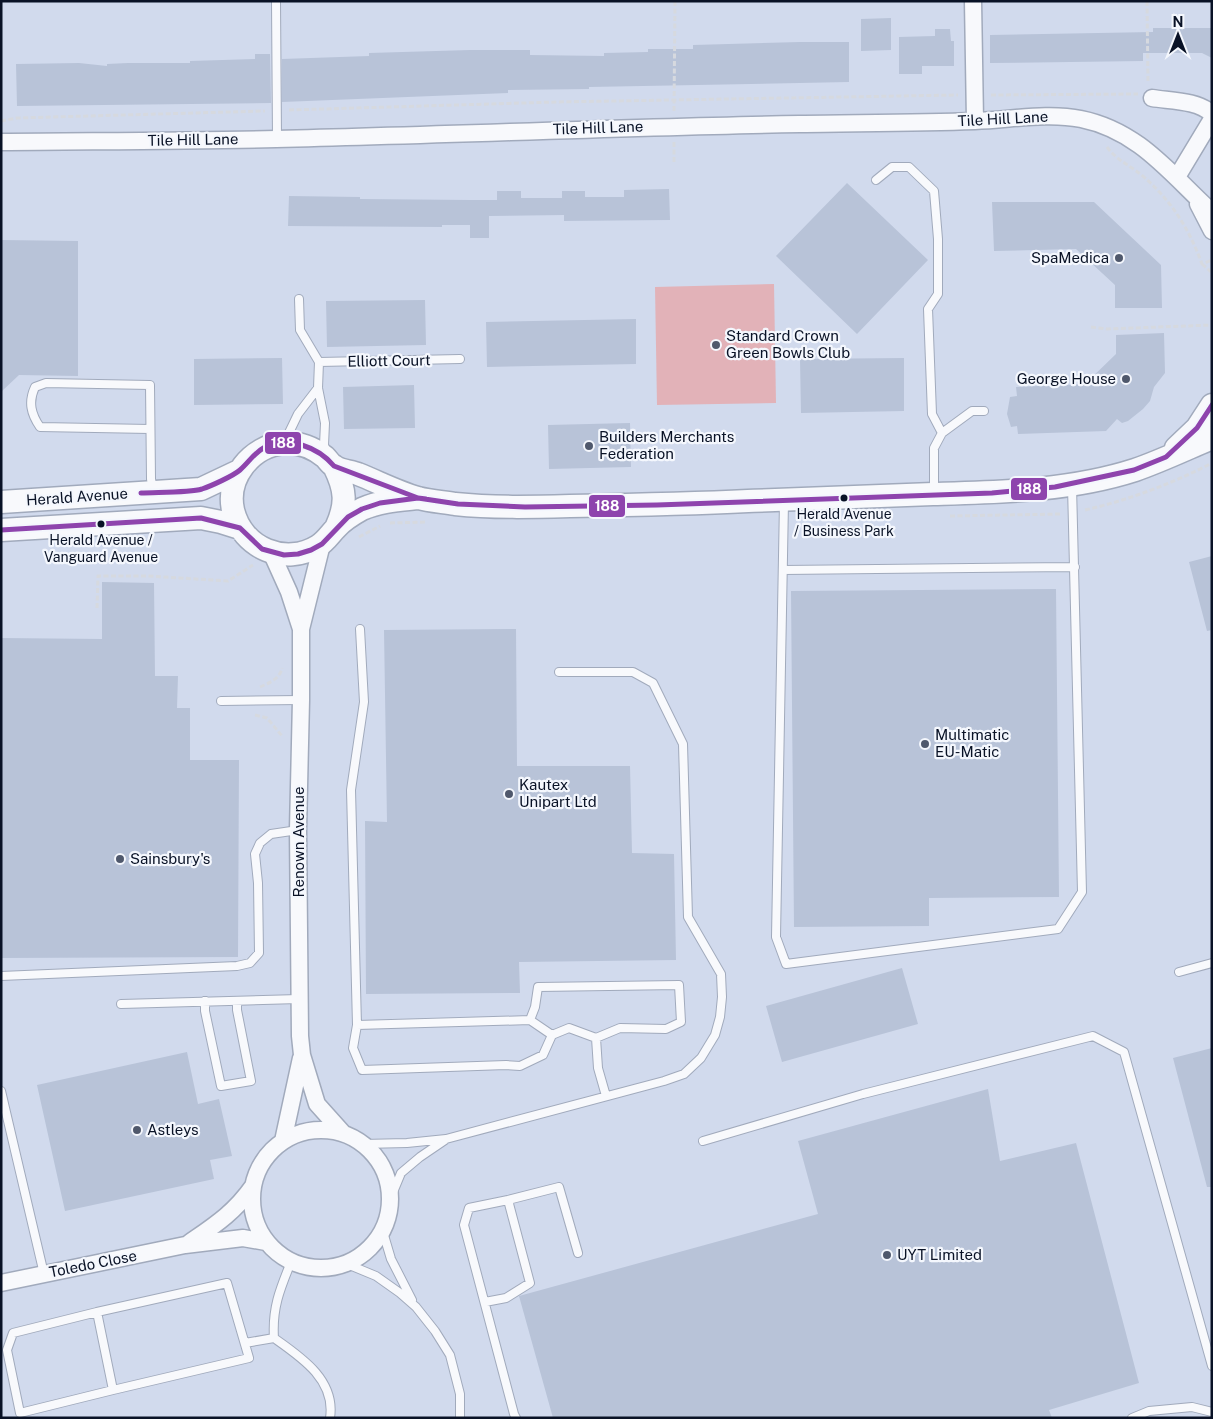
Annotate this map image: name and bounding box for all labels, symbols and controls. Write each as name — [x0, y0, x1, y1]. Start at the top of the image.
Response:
north arrow — [1153, 10, 1203, 60]
text: N — [1173, 14, 1183, 30]
street label: Tile Hill Lane — [957, 108, 1049, 129]
street label: Tile Hill Lane — [552, 117, 644, 138]
street label: Tile Hill Lane — [148, 130, 238, 149]
place label: SpaMedica — [1031, 249, 1109, 266]
marker: SpaMedica — [1113, 252, 1125, 264]
place label: Standard Crown Green Bowls Club — [726, 327, 850, 361]
marker: Standard Crown Green Bowls Club — [710, 339, 722, 351]
street label: Elliott Court — [347, 351, 431, 370]
place label: George House — [1017, 370, 1116, 387]
marker: George House — [1120, 373, 1132, 385]
place label: Builders Merchants Federation — [599, 428, 734, 462]
line badge: 188 — [264, 431, 302, 455]
text: 188 — [271, 435, 295, 451]
marker: Builders Merchants Federation — [583, 440, 595, 452]
line badge: 188 — [1010, 477, 1048, 501]
text: 188 — [1017, 481, 1041, 497]
street label: Herald Avenue — [25, 484, 128, 509]
marker: Herald Avenue / Business Park — [839, 493, 849, 503]
line badge: 188 — [588, 494, 626, 518]
text: 188 — [595, 498, 619, 514]
place label: Herald Avenue / Business Park — [794, 506, 894, 539]
marker: Herald Avenue / Vanguard Avenue — [96, 519, 106, 529]
place label: Herald Avenue / Vanguard Avenue — [44, 532, 158, 565]
place label: Multimatic EU-Matic — [935, 726, 1009, 760]
marker: Multimatic EU-Matic — [919, 738, 931, 750]
place label: Kautex Unipart Ltd — [519, 776, 597, 810]
street label: Renown Avenue — [290, 787, 307, 897]
marker: Kautex Unipart Ltd — [503, 788, 515, 800]
place label: Sainsbury's — [130, 850, 210, 867]
marker: Sainsbury's — [114, 853, 126, 865]
place label: Astleys — [147, 1121, 199, 1138]
marker: Astleys — [131, 1124, 143, 1136]
place label: UYT Limited — [897, 1246, 982, 1263]
street label: Toledo Close — [48, 1247, 138, 1280]
marker: UYT Limited — [881, 1249, 893, 1261]

